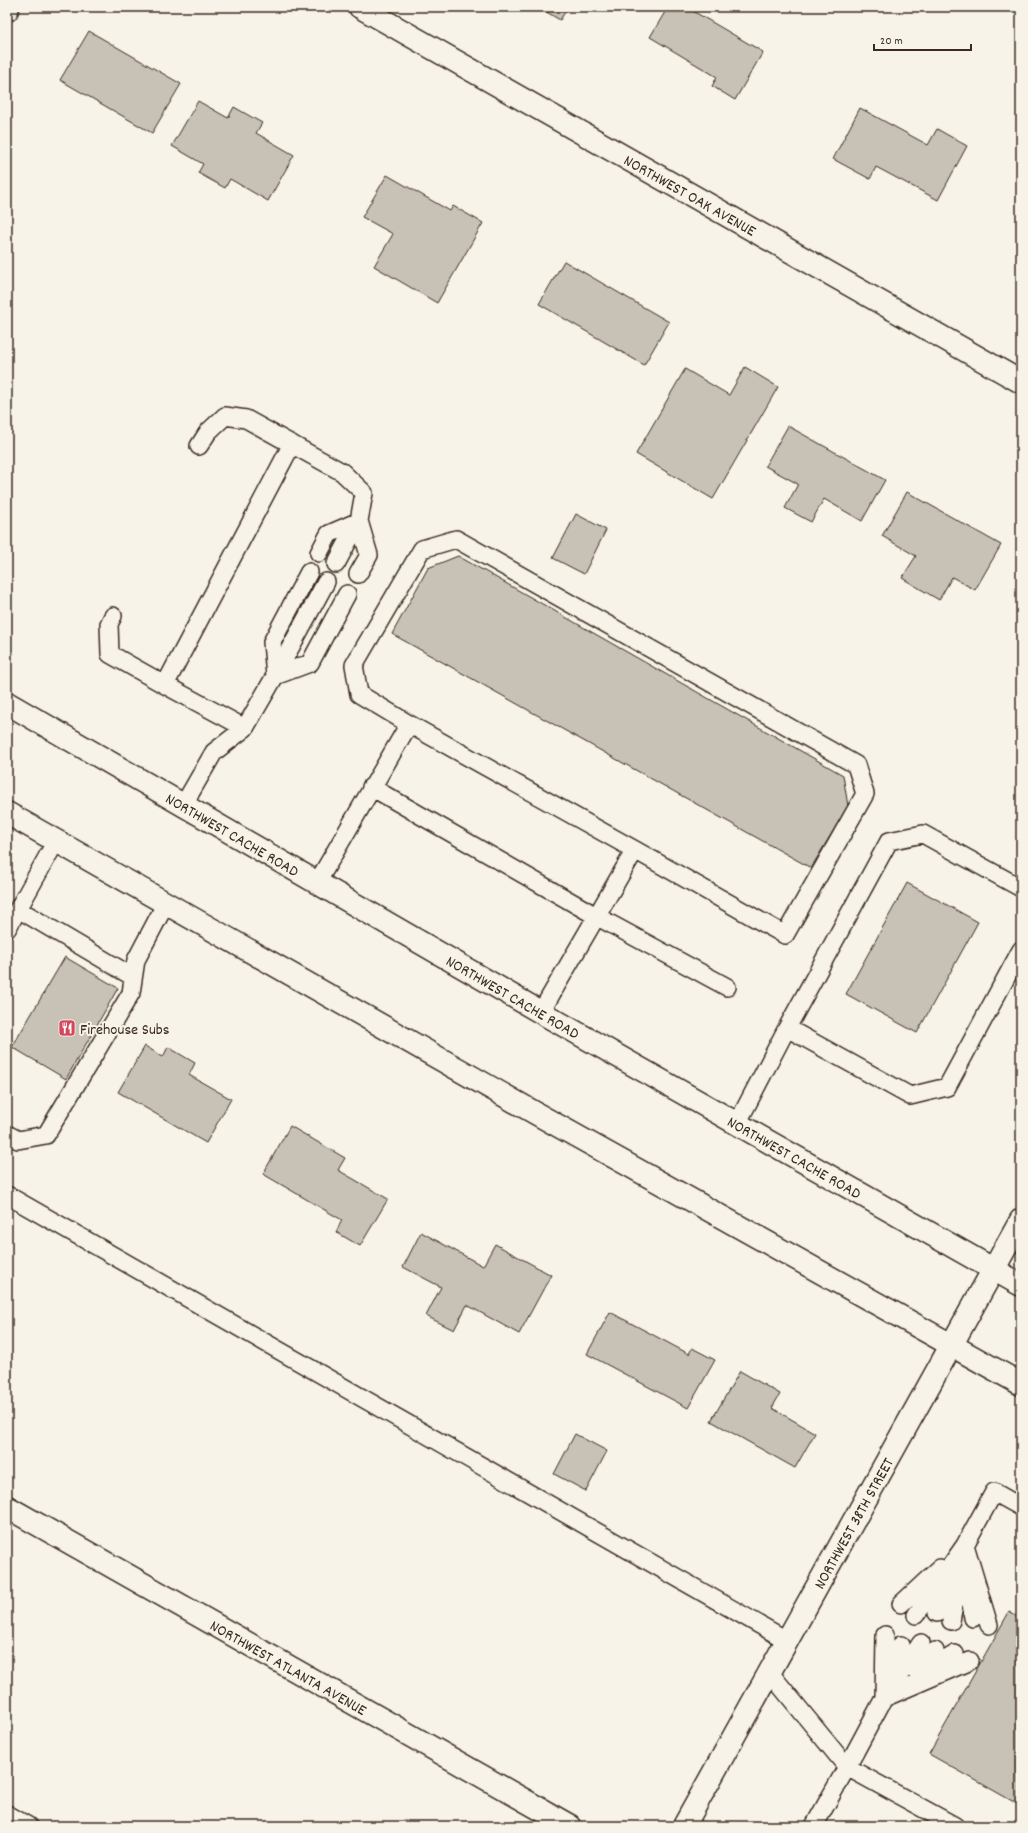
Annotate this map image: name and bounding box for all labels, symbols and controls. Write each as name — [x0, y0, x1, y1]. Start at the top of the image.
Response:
scale bar — [874, 26, 971, 52]
text: 20 m — [880, 33, 903, 50]
street label: NORTHWEST OAK AVENUE — [619, 150, 760, 244]
street label: NORTHWEST CACHE ROAD — [161, 788, 303, 884]
street label: NORTHWEST CACHE ROAD — [441, 951, 583, 1046]
restaurant icon: Firehouse Subs — [57, 1018, 77, 1038]
place label: Firehouse Subs — [80, 1019, 170, 1042]
street label: NORTHWEST CACHE ROAD — [722, 1111, 865, 1206]
street label: NORTHWEST 38TH STREET — [809, 1454, 901, 1594]
street label: NORTHWEST ATLANTA AVENUE — [205, 1615, 371, 1723]

